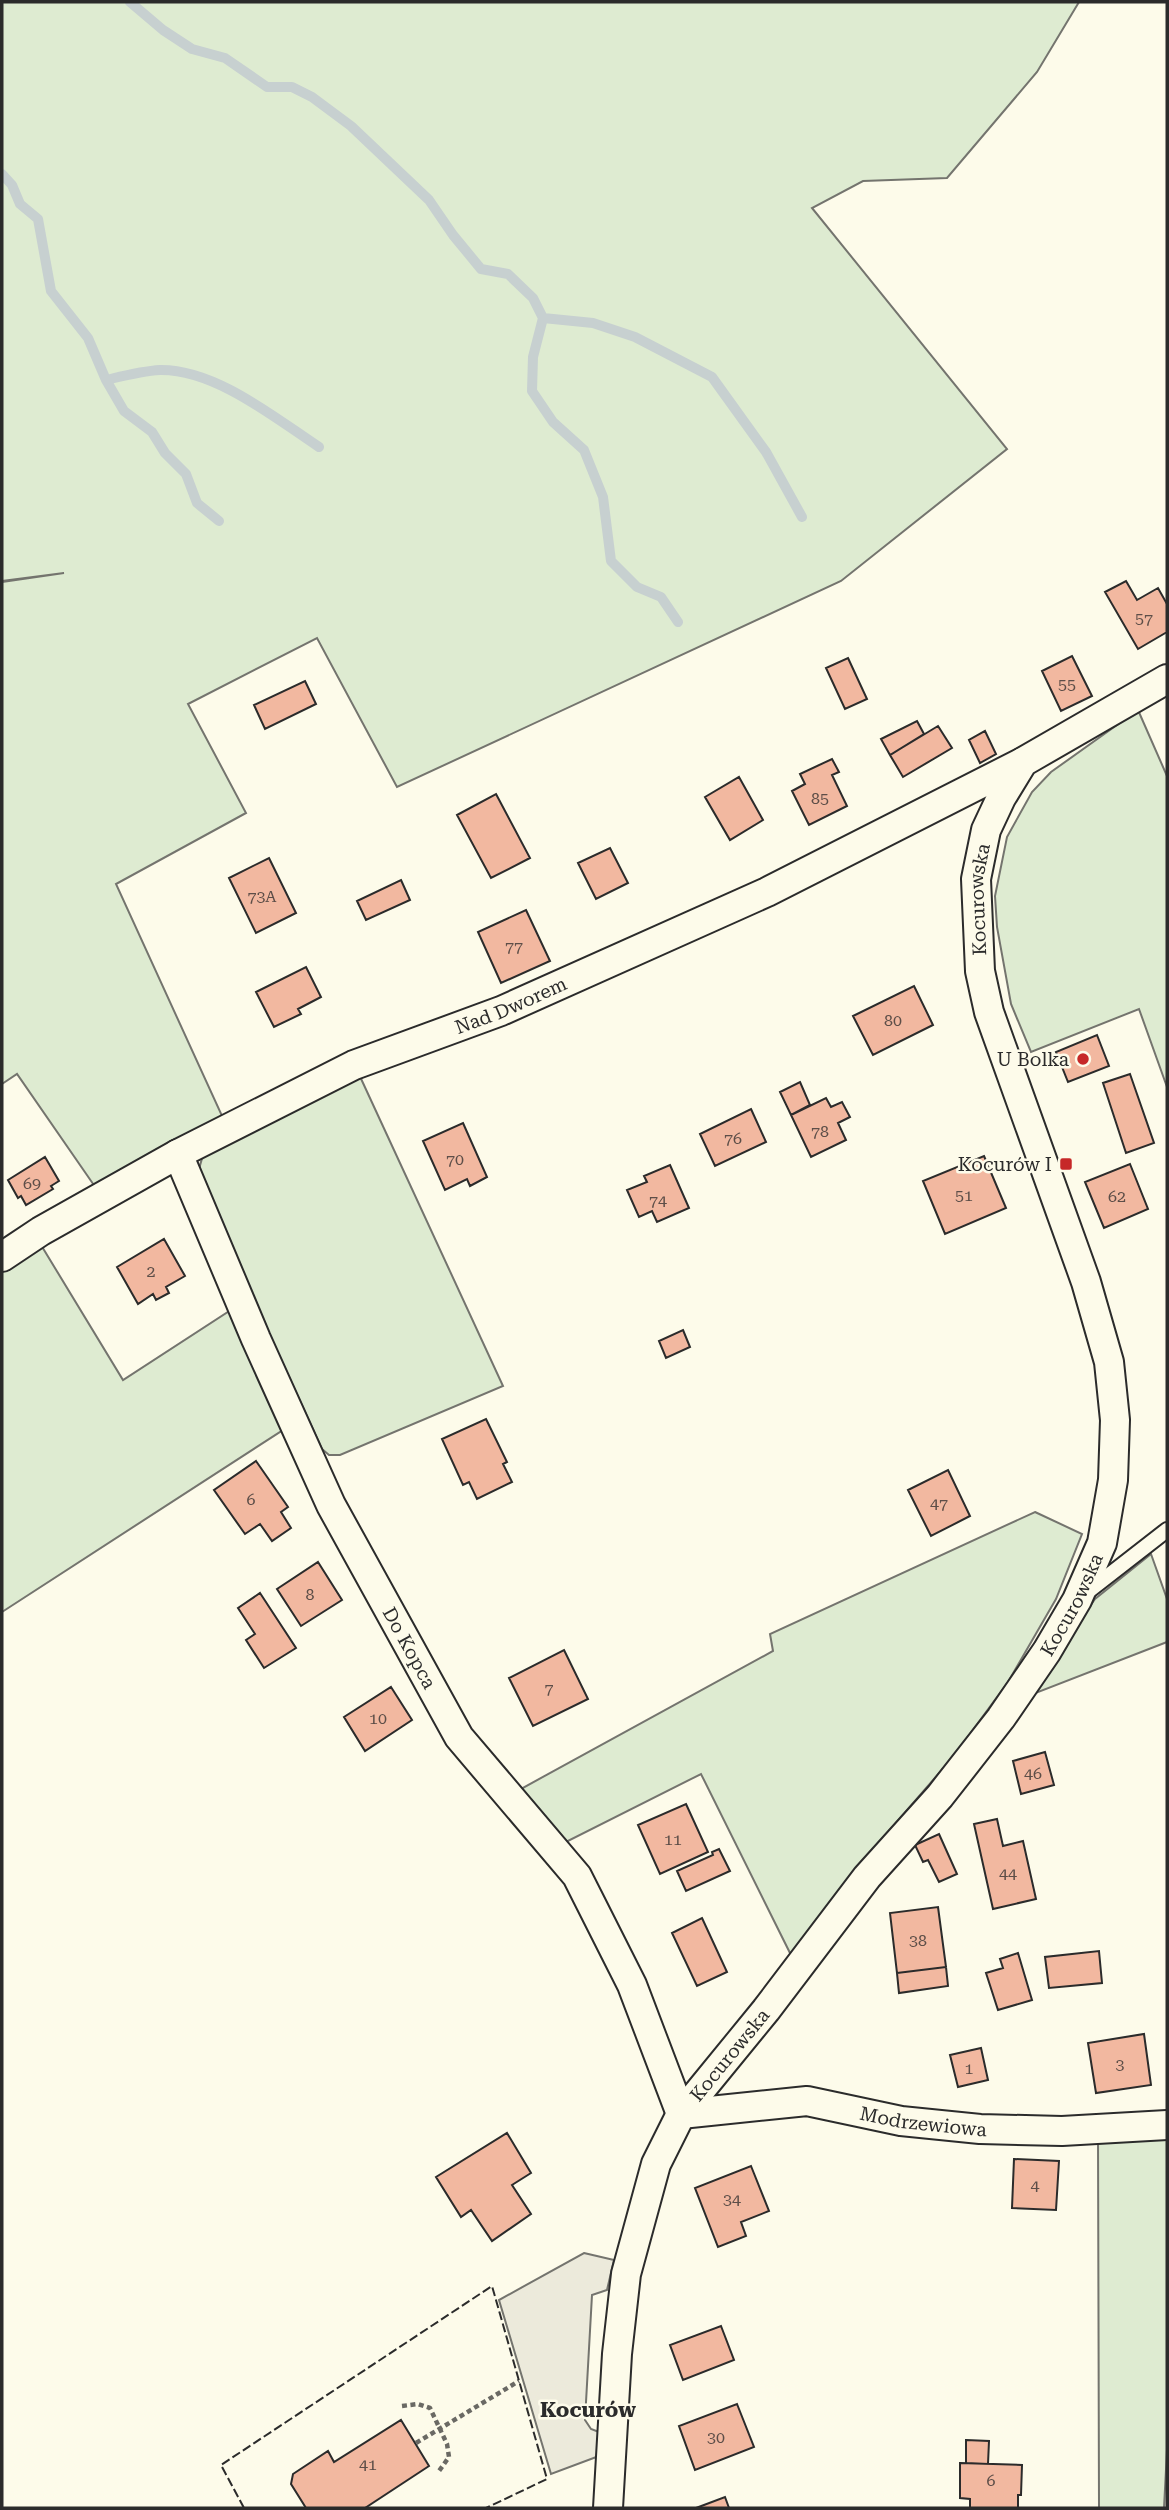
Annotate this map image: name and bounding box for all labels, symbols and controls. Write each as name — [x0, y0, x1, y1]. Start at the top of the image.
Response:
house number: 57 — [1135, 609, 1153, 628]
house number: 55 — [1058, 675, 1076, 694]
house number: 85 — [811, 789, 829, 808]
street label: Kocurowska — [964, 841, 995, 956]
house number: 73A — [247, 887, 277, 906]
house number: 77 — [505, 937, 523, 956]
street label: Nad Dworem — [452, 972, 570, 1039]
house number: 80 — [884, 1011, 902, 1030]
place label: U Bolka — [997, 1048, 1070, 1071]
marker: U Bolka — [1075, 1051, 1091, 1067]
house number: 78 — [811, 1122, 829, 1141]
house number: 76 — [724, 1129, 742, 1148]
house number: 70 — [446, 1150, 464, 1169]
place label: Kocurów I — [958, 1153, 1052, 1176]
marker: Kocurów I — [1058, 1156, 1074, 1172]
house number: 69 — [23, 1174, 41, 1193]
house number: 51 — [955, 1186, 973, 1205]
house number: 62 — [1108, 1187, 1126, 1206]
house number: 74 — [649, 1191, 667, 1210]
house number: 2 — [147, 1262, 156, 1281]
house number: 6 — [247, 1490, 256, 1509]
house number: 47 — [930, 1494, 948, 1513]
street label: Kocurowska — [1035, 1549, 1108, 1660]
house number: 8 — [306, 1585, 315, 1604]
street label: Do Kopca — [378, 1603, 442, 1693]
house number: 7 — [545, 1679, 554, 1698]
house number: 10 — [369, 1709, 387, 1728]
house number: 46 — [1024, 1764, 1042, 1783]
house number: 11 — [664, 1830, 682, 1849]
house number: 44 — [999, 1864, 1017, 1883]
house number: 38 — [909, 1931, 927, 1950]
street label: Kocurowska — [685, 2003, 774, 2106]
house number: 3 — [1116, 2055, 1125, 2074]
house number: 1 — [965, 2059, 974, 2078]
street label: Modrzewiowa — [858, 2101, 988, 2141]
house number: 4 — [1031, 2176, 1040, 2195]
house number: 34 — [723, 2190, 741, 2209]
district label: Kocurów — [540, 2398, 636, 2422]
house number: 30 — [707, 2428, 725, 2447]
house number: 41 — [359, 2455, 377, 2474]
house number: 6 — [987, 2471, 996, 2490]

